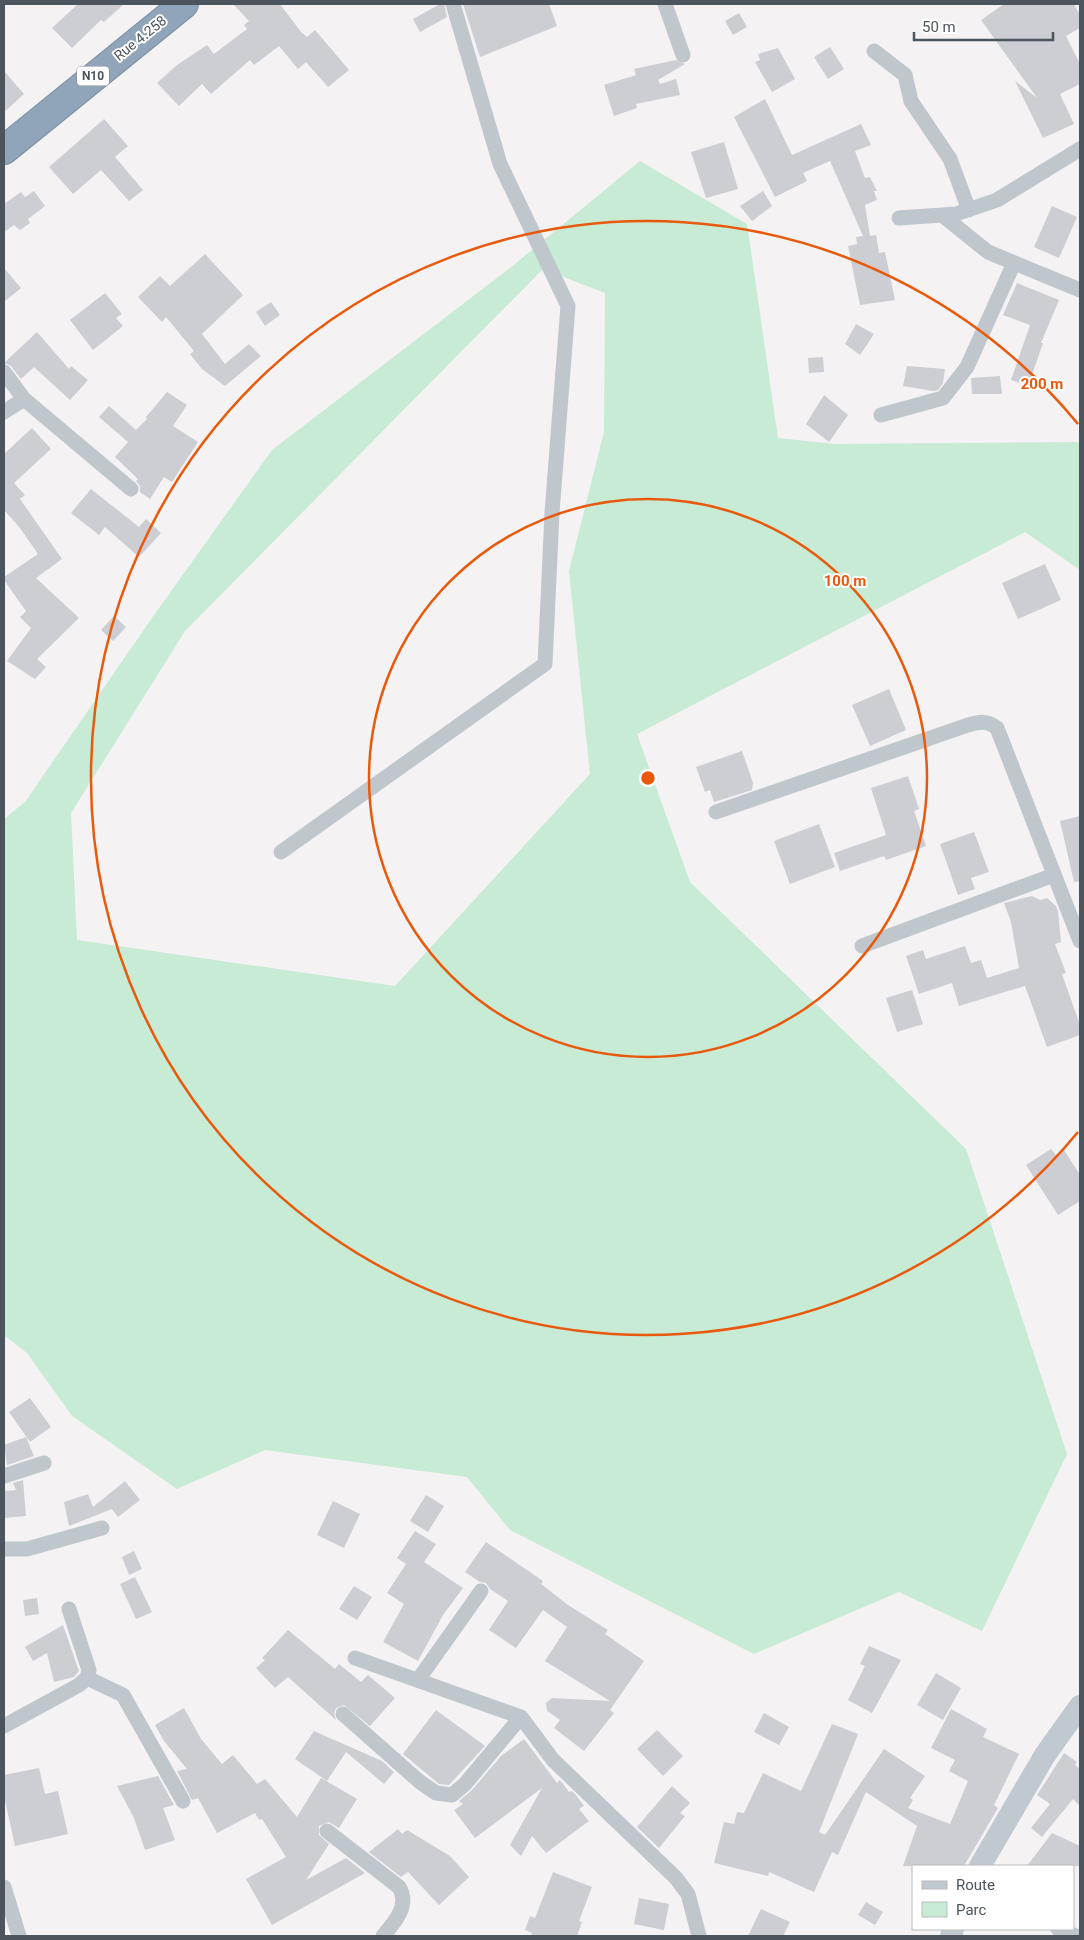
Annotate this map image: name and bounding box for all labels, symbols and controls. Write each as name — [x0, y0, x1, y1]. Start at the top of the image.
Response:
scale bar — [914, 10, 1053, 42]
street label: Rue 4.258 — [111, 12, 169, 64]
text: 50 m — [922, 18, 956, 36]
road number: N10 — [77, 66, 109, 85]
text: 200 m — [1021, 375, 1063, 393]
text: 100 m — [824, 572, 866, 590]
centre of rings — [639, 769, 657, 787]
legend — [912, 1865, 1074, 1930]
text: Route — [956, 1876, 995, 1894]
text: Parc — [956, 1901, 986, 1919]

